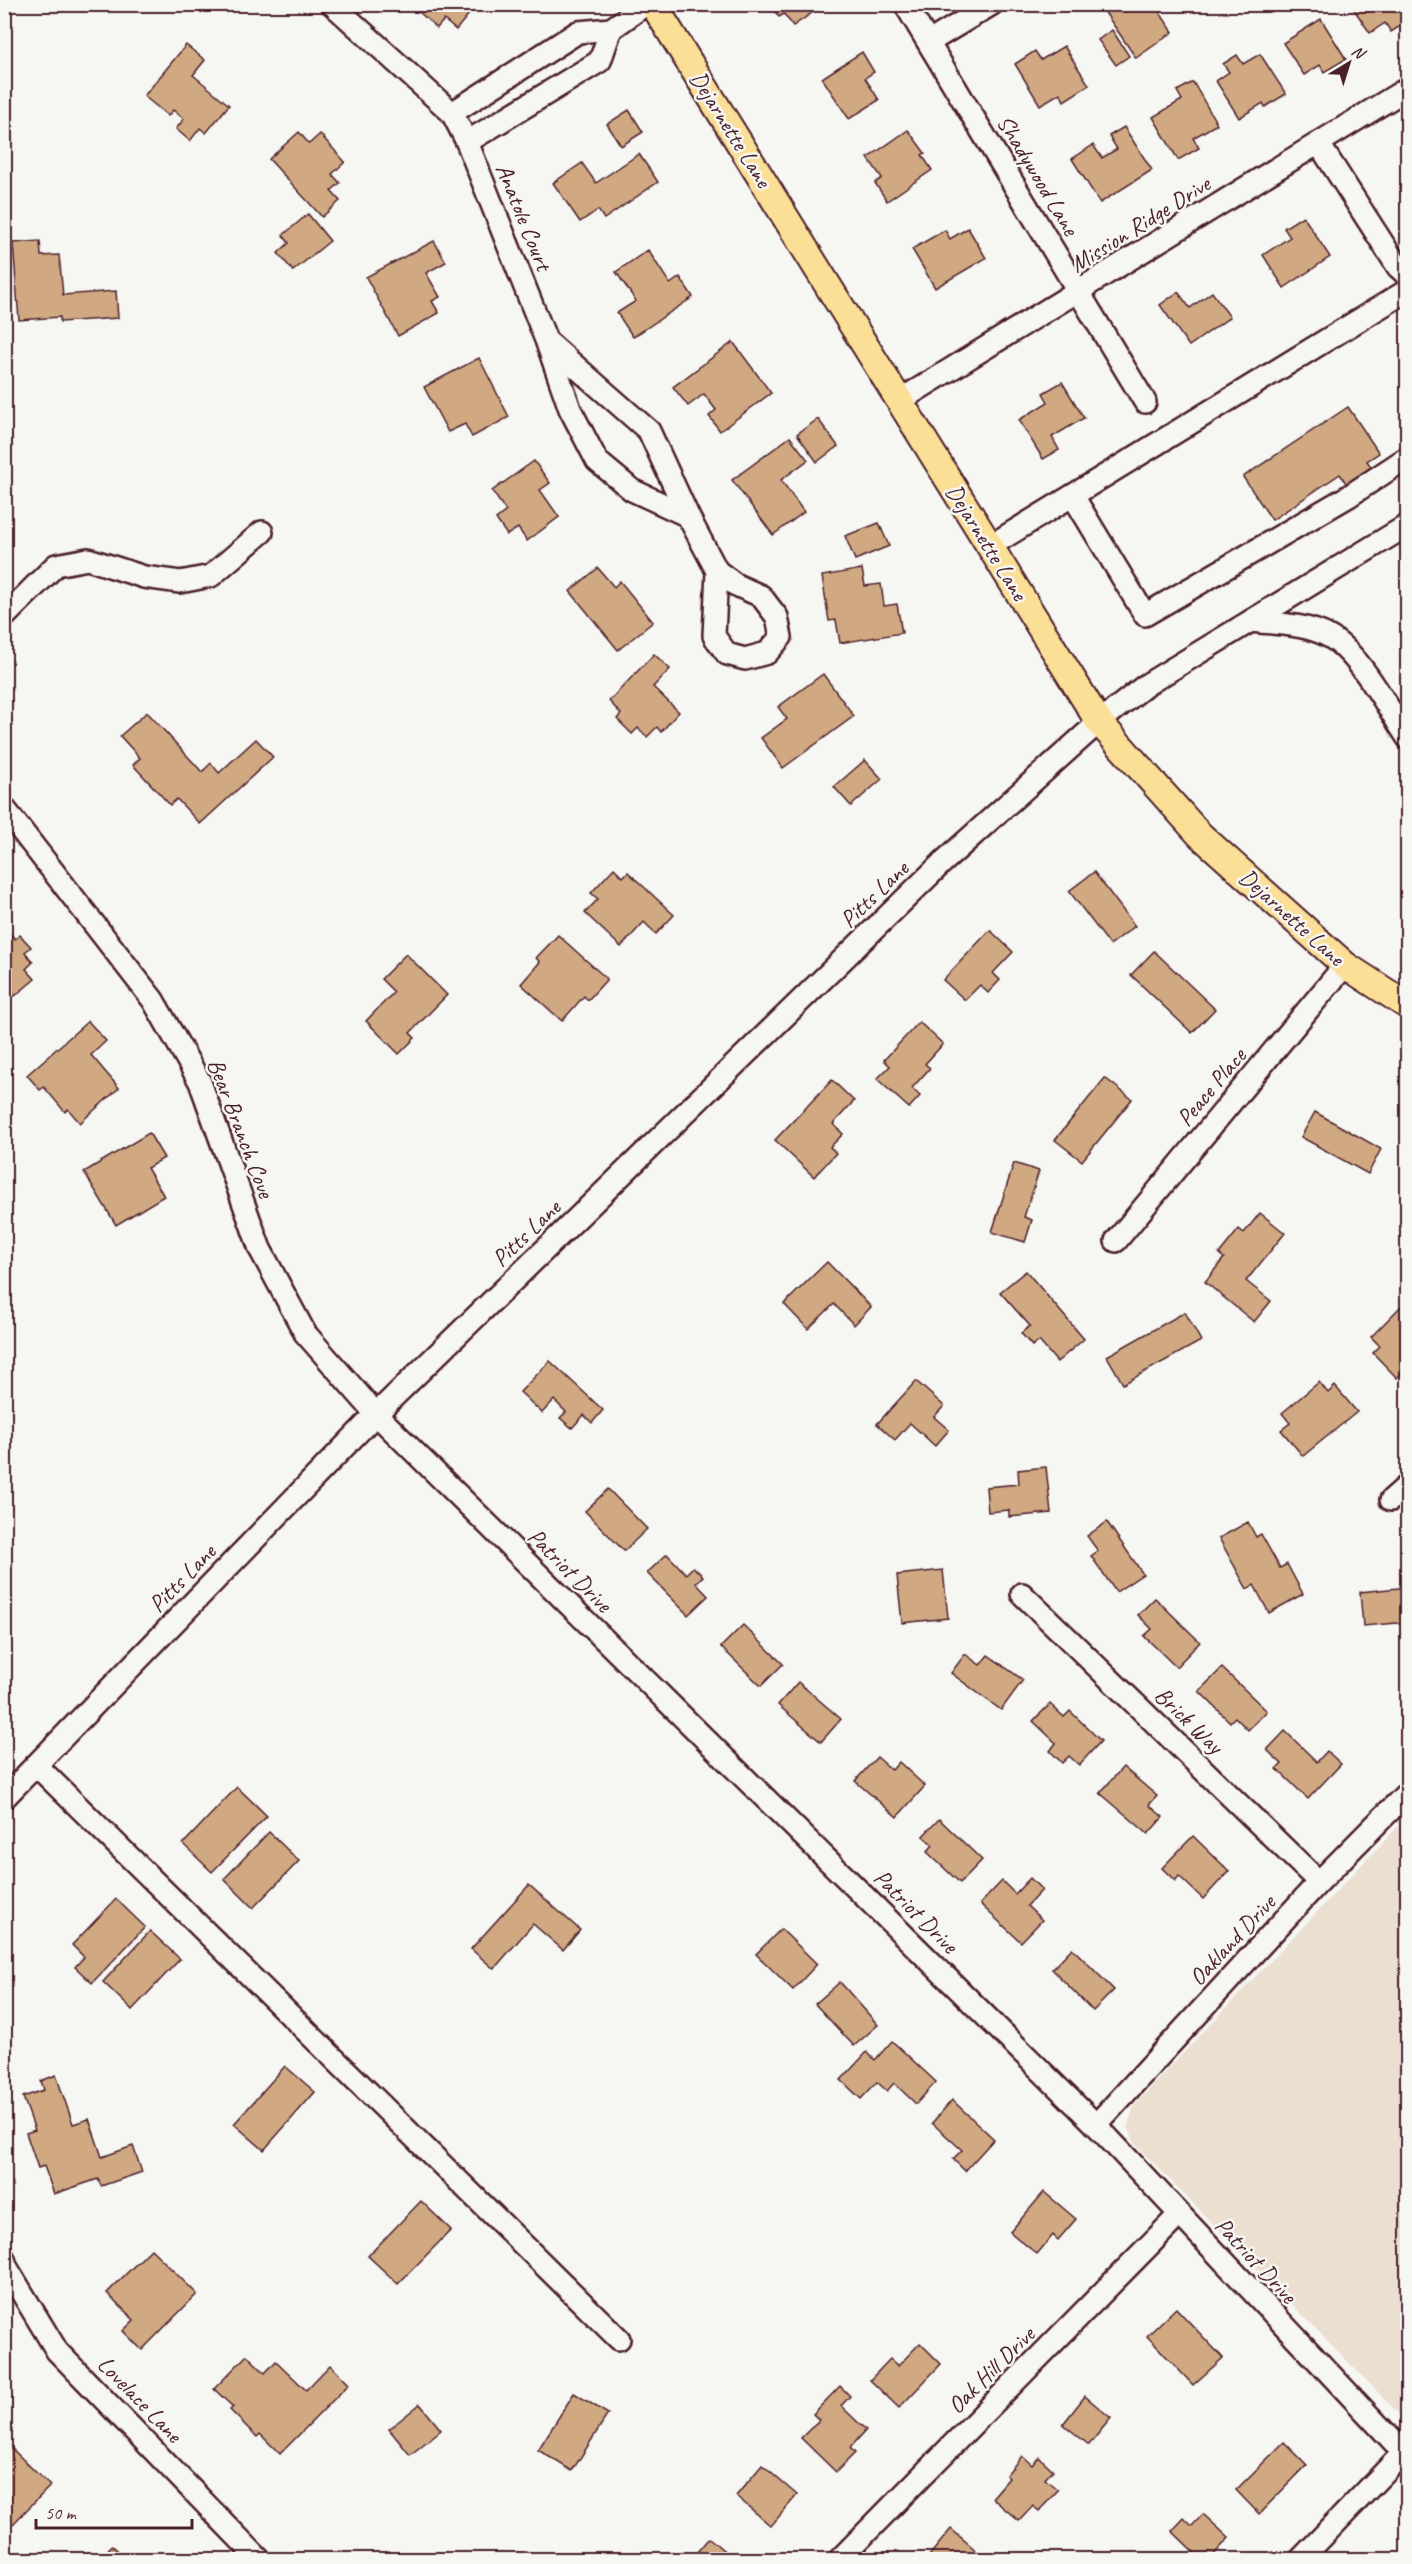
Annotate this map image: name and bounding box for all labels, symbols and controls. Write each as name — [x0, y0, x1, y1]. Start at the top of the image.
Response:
north arrow — [1319, 33, 1379, 93]
text: N — [1348, 41, 1370, 65]
street label: Dejarnette Lane — [683, 65, 780, 195]
street label: Shadywood Lane — [990, 109, 1087, 243]
street label: Anatole Court — [489, 159, 560, 277]
street label: Mission Ridge Drive — [1064, 168, 1217, 279]
street label: Dejarnette Lane — [939, 478, 1036, 608]
street label: Pitts Lane — [833, 852, 916, 934]
street label: Dejarnette Lane — [1233, 862, 1353, 974]
street label: Peace Place — [1170, 1040, 1254, 1132]
street label: Bear Branch Cove — [201, 1054, 282, 1204]
street label: Pitts Lane — [485, 1191, 568, 1273]
street label: Patriot Drive — [522, 1522, 620, 1620]
street label: Pitts Lane — [142, 1536, 224, 1619]
street label: Brick Way — [1148, 1680, 1231, 1761]
street label: Patriot Drive — [868, 1863, 966, 1961]
street label: Oakland Drive — [1182, 1887, 1283, 1992]
street label: Patriot Drive — [1209, 2211, 1305, 2311]
street label: Oak Hill Drive — [941, 2318, 1043, 2420]
street label: Lovelace Lane — [91, 2349, 190, 2450]
scale bar — [36, 2492, 192, 2530]
text: 50 m — [45, 2502, 78, 2524]

